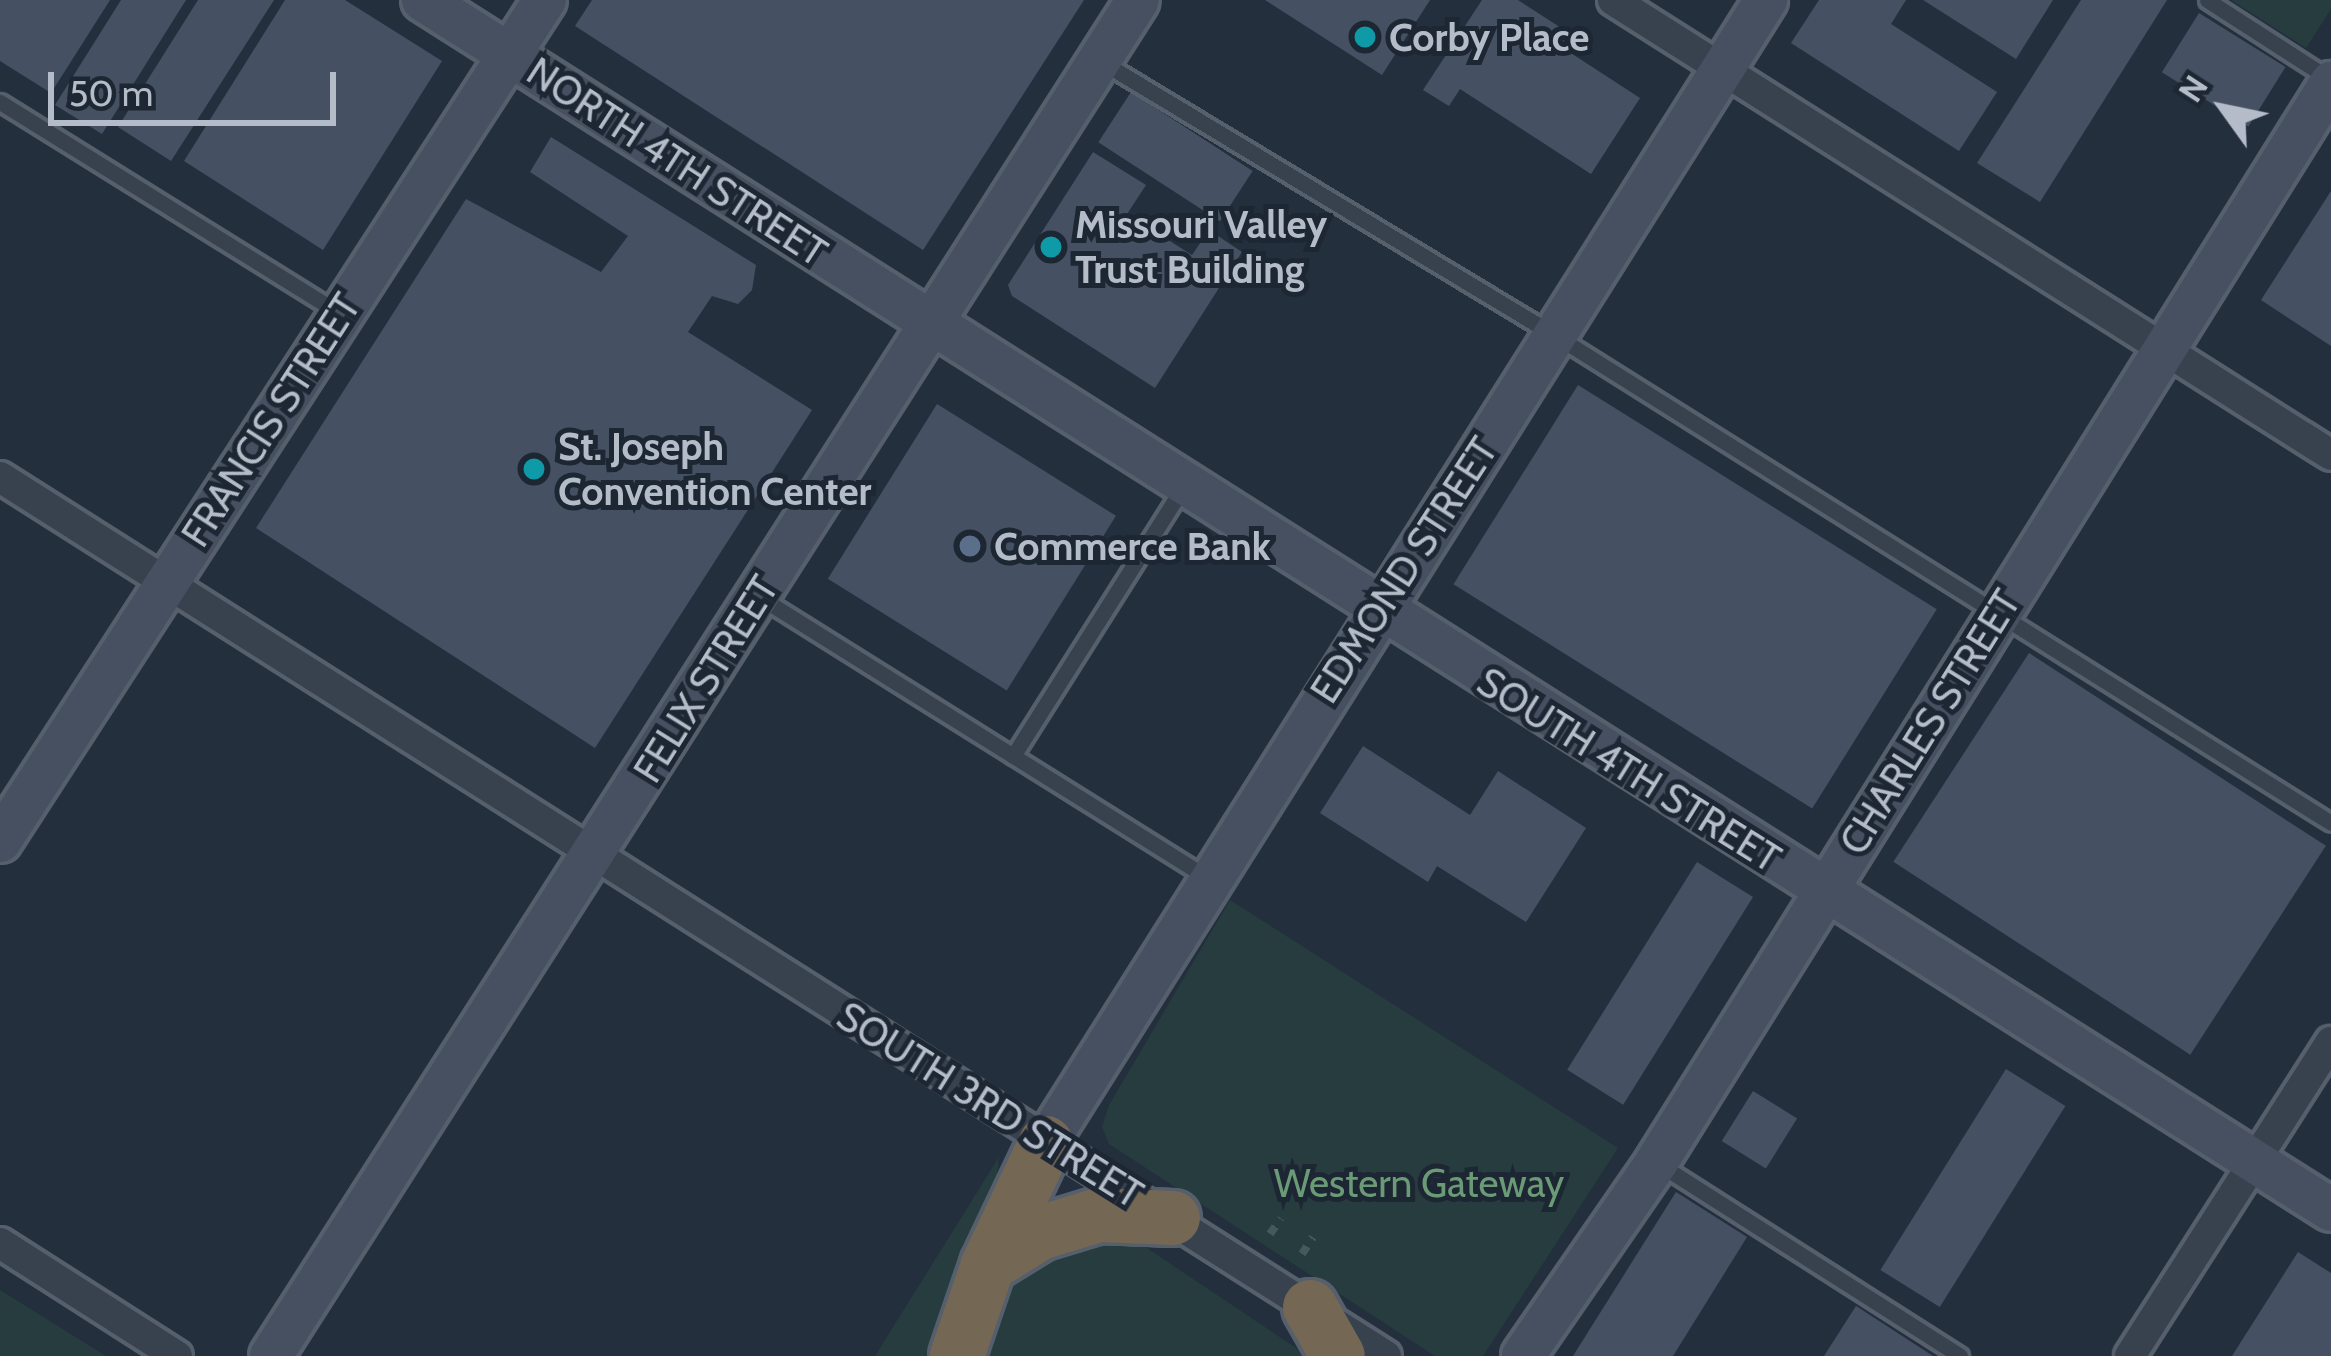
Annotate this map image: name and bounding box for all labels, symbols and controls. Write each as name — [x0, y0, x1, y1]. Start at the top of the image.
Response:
place label: Corby Place — [1389, 14, 1589, 60]
marker: Corby Place — [1352, 24, 1378, 50]
scale bar — [54, 48, 342, 122]
street label: NORTH 4TH STREET — [518, 48, 836, 276]
north arrow — [2163, 48, 2283, 168]
text: N — [2170, 68, 2216, 109]
text: 50 m — [69, 71, 153, 115]
place label: Missouri Valley Trust Building — [1075, 202, 1327, 293]
marker: Missouri Valley Trust Building — [1038, 234, 1064, 260]
street label: FRANCIS STREET — [172, 285, 370, 555]
place label: St. Joseph Convention Center — [558, 424, 871, 515]
street label: EDMOND STREET — [1301, 429, 1507, 711]
marker: St. Joseph Convention Center — [521, 456, 547, 482]
place label: Commerce Bank — [994, 523, 1271, 569]
marker: Commerce Bank — [957, 533, 983, 559]
street label: FELIX STREET — [624, 567, 788, 791]
street label: CHARLES STREET — [1830, 581, 2030, 863]
street label: SOUTH 4TH STREET — [1469, 658, 1789, 882]
street label: SOUTH 3RD STREET — [829, 992, 1151, 1218]
park label: Western Gateway — [1274, 1160, 1564, 1206]

